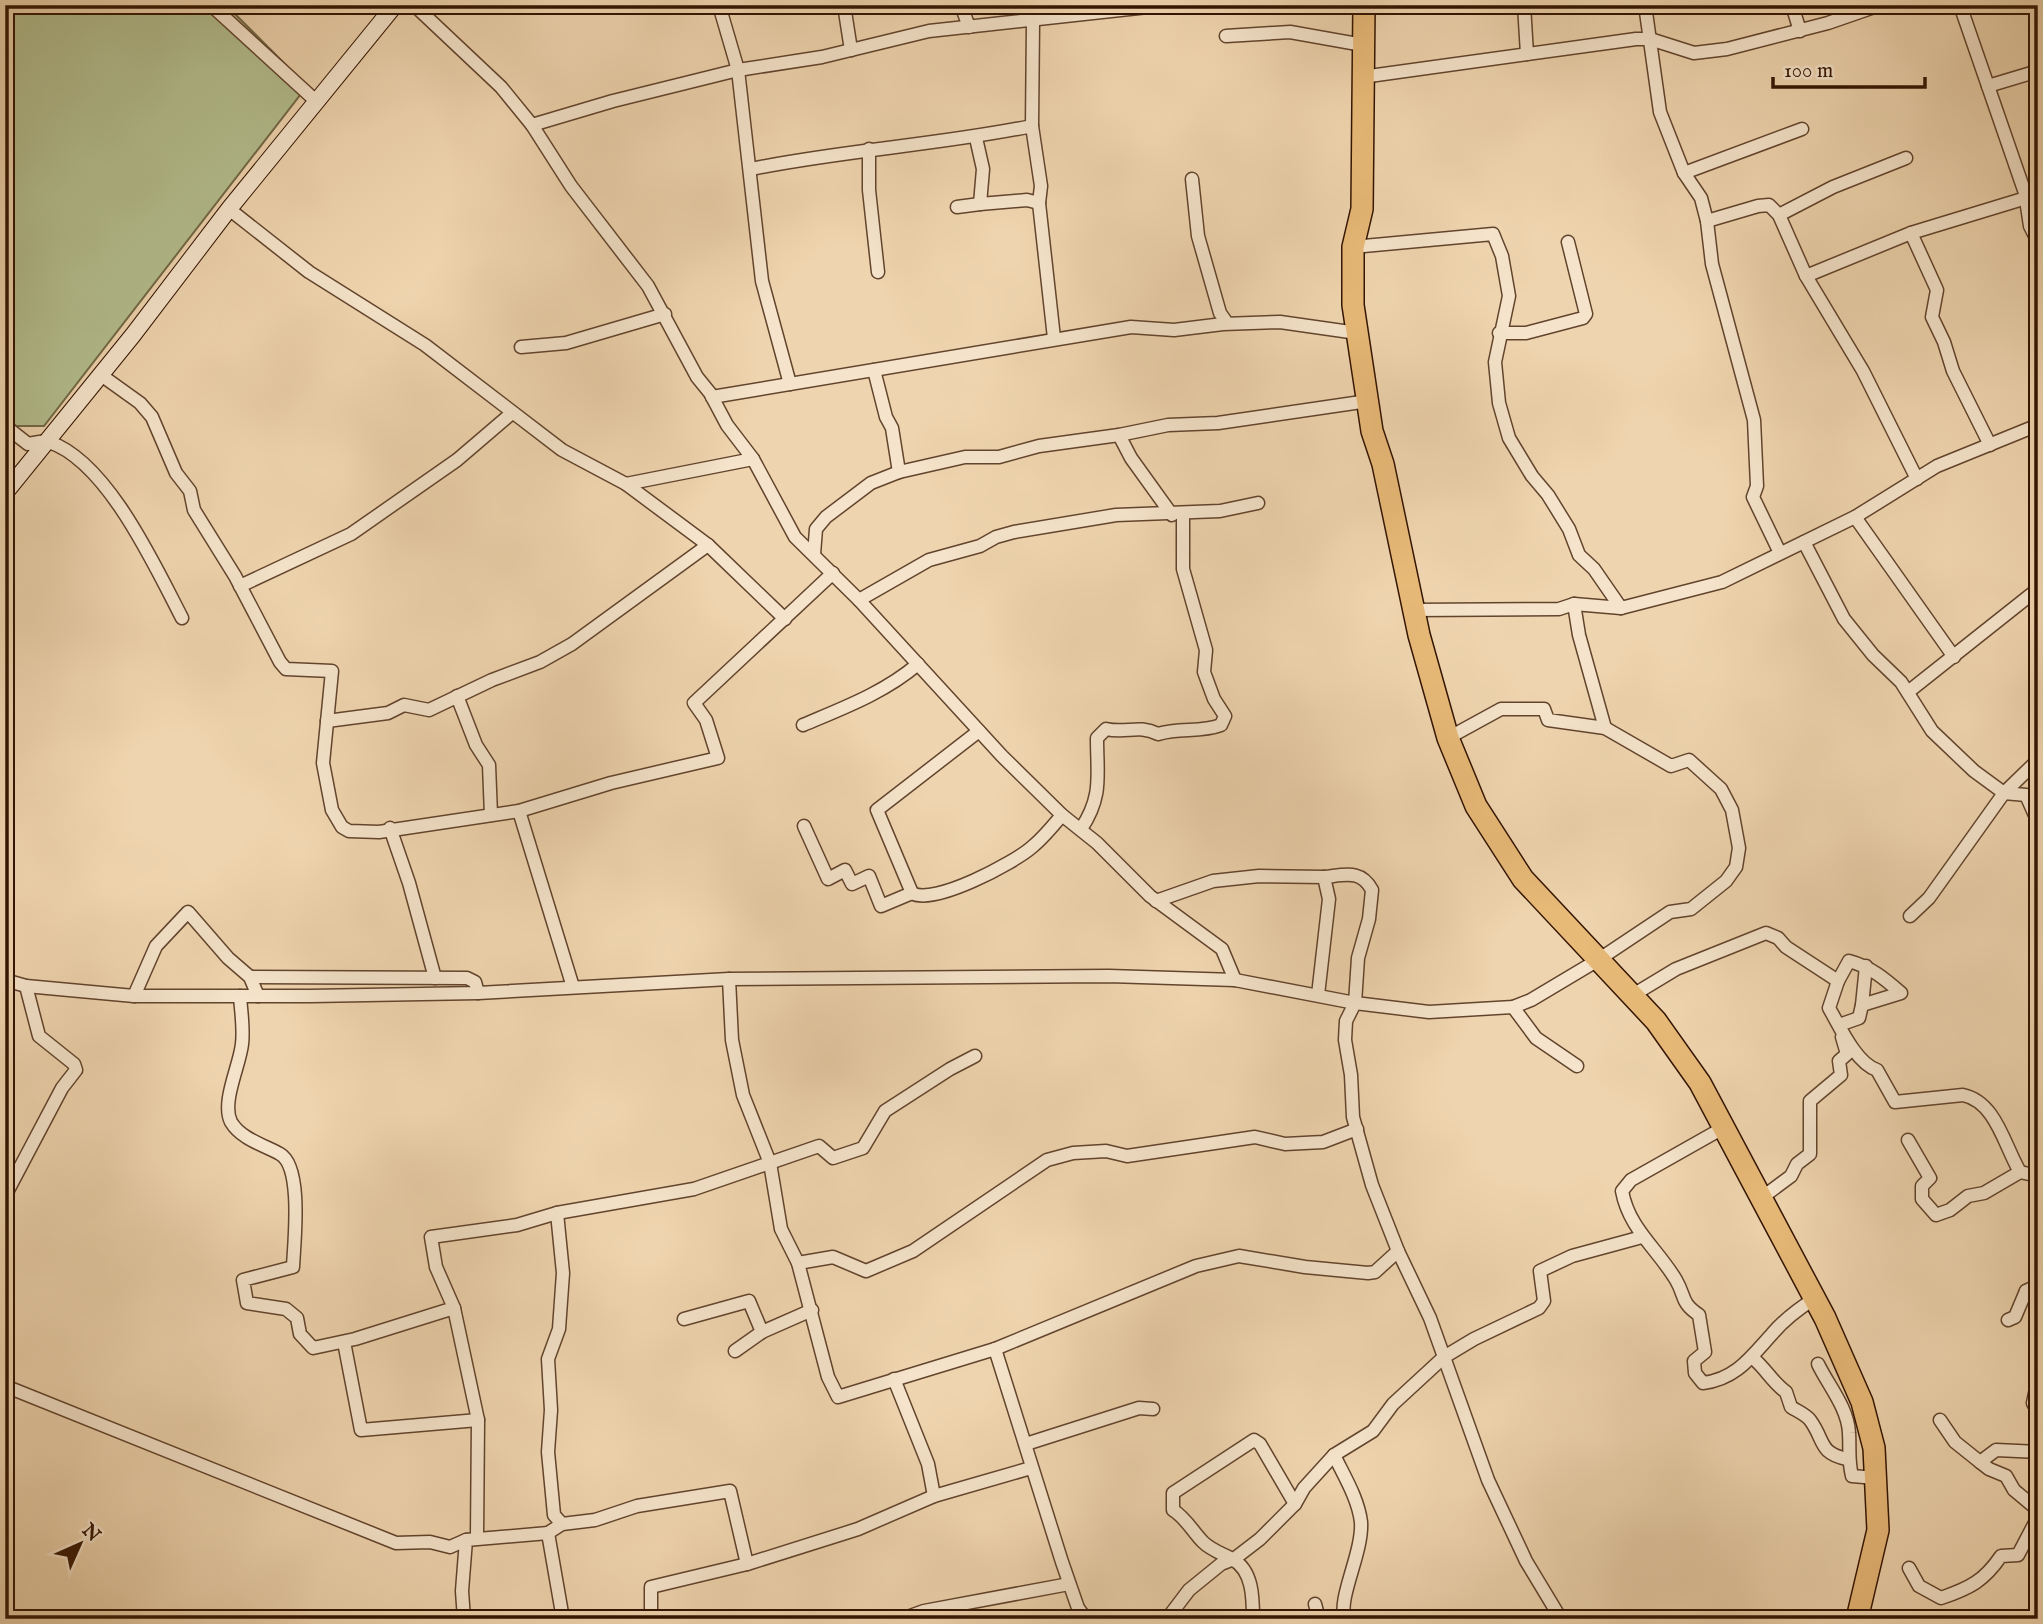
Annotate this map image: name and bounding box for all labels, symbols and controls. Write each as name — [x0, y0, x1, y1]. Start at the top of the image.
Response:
scale bar — [1773, 46, 1926, 90]
text: 100 m — [1784, 58, 1833, 85]
north arrow — [46, 1508, 116, 1578]
text: N — [76, 1518, 105, 1548]

